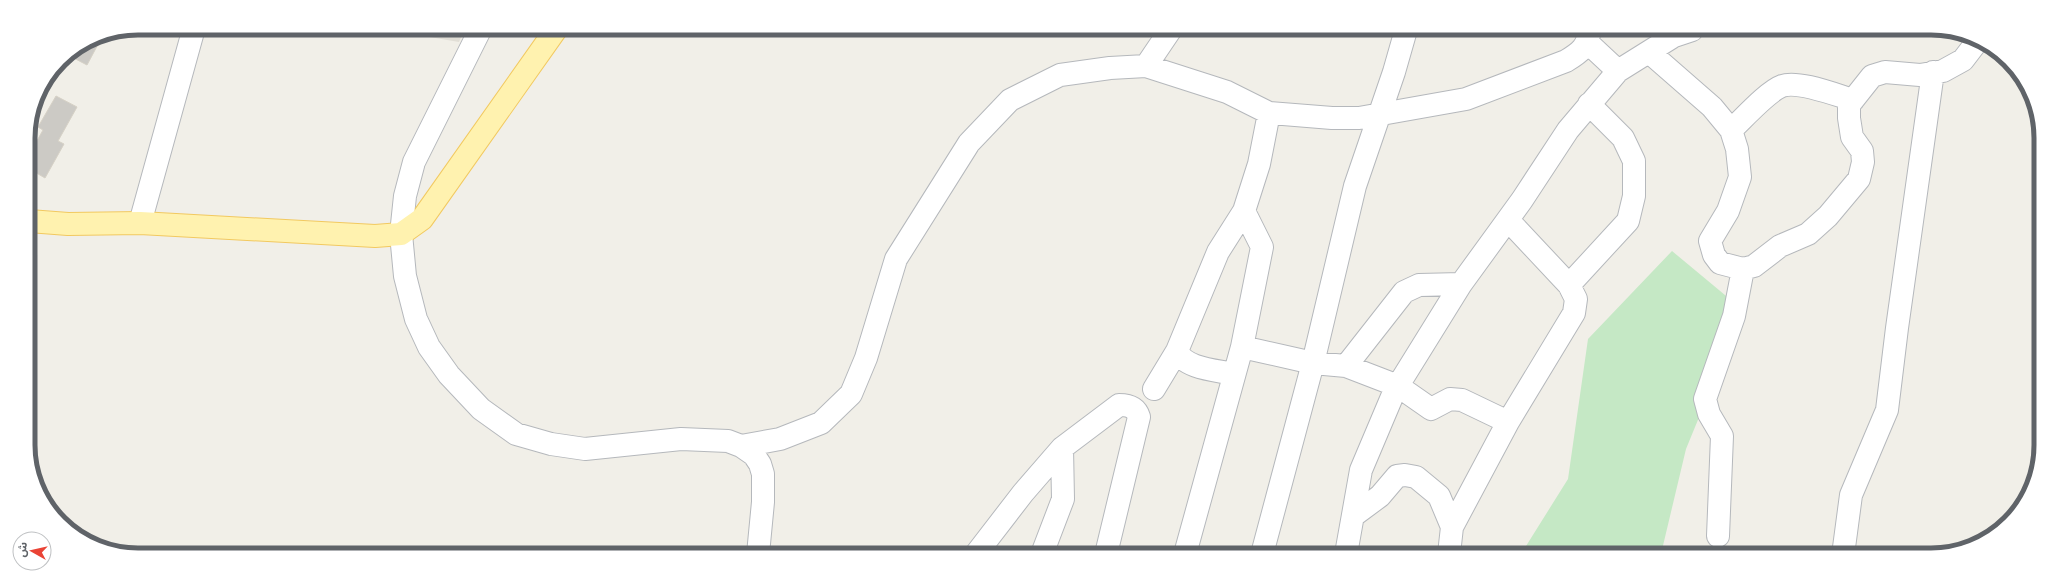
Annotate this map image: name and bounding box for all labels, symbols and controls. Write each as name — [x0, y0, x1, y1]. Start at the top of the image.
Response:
north arrow — [12, 531, 52, 571]
text: ش — [15, 541, 31, 558]

